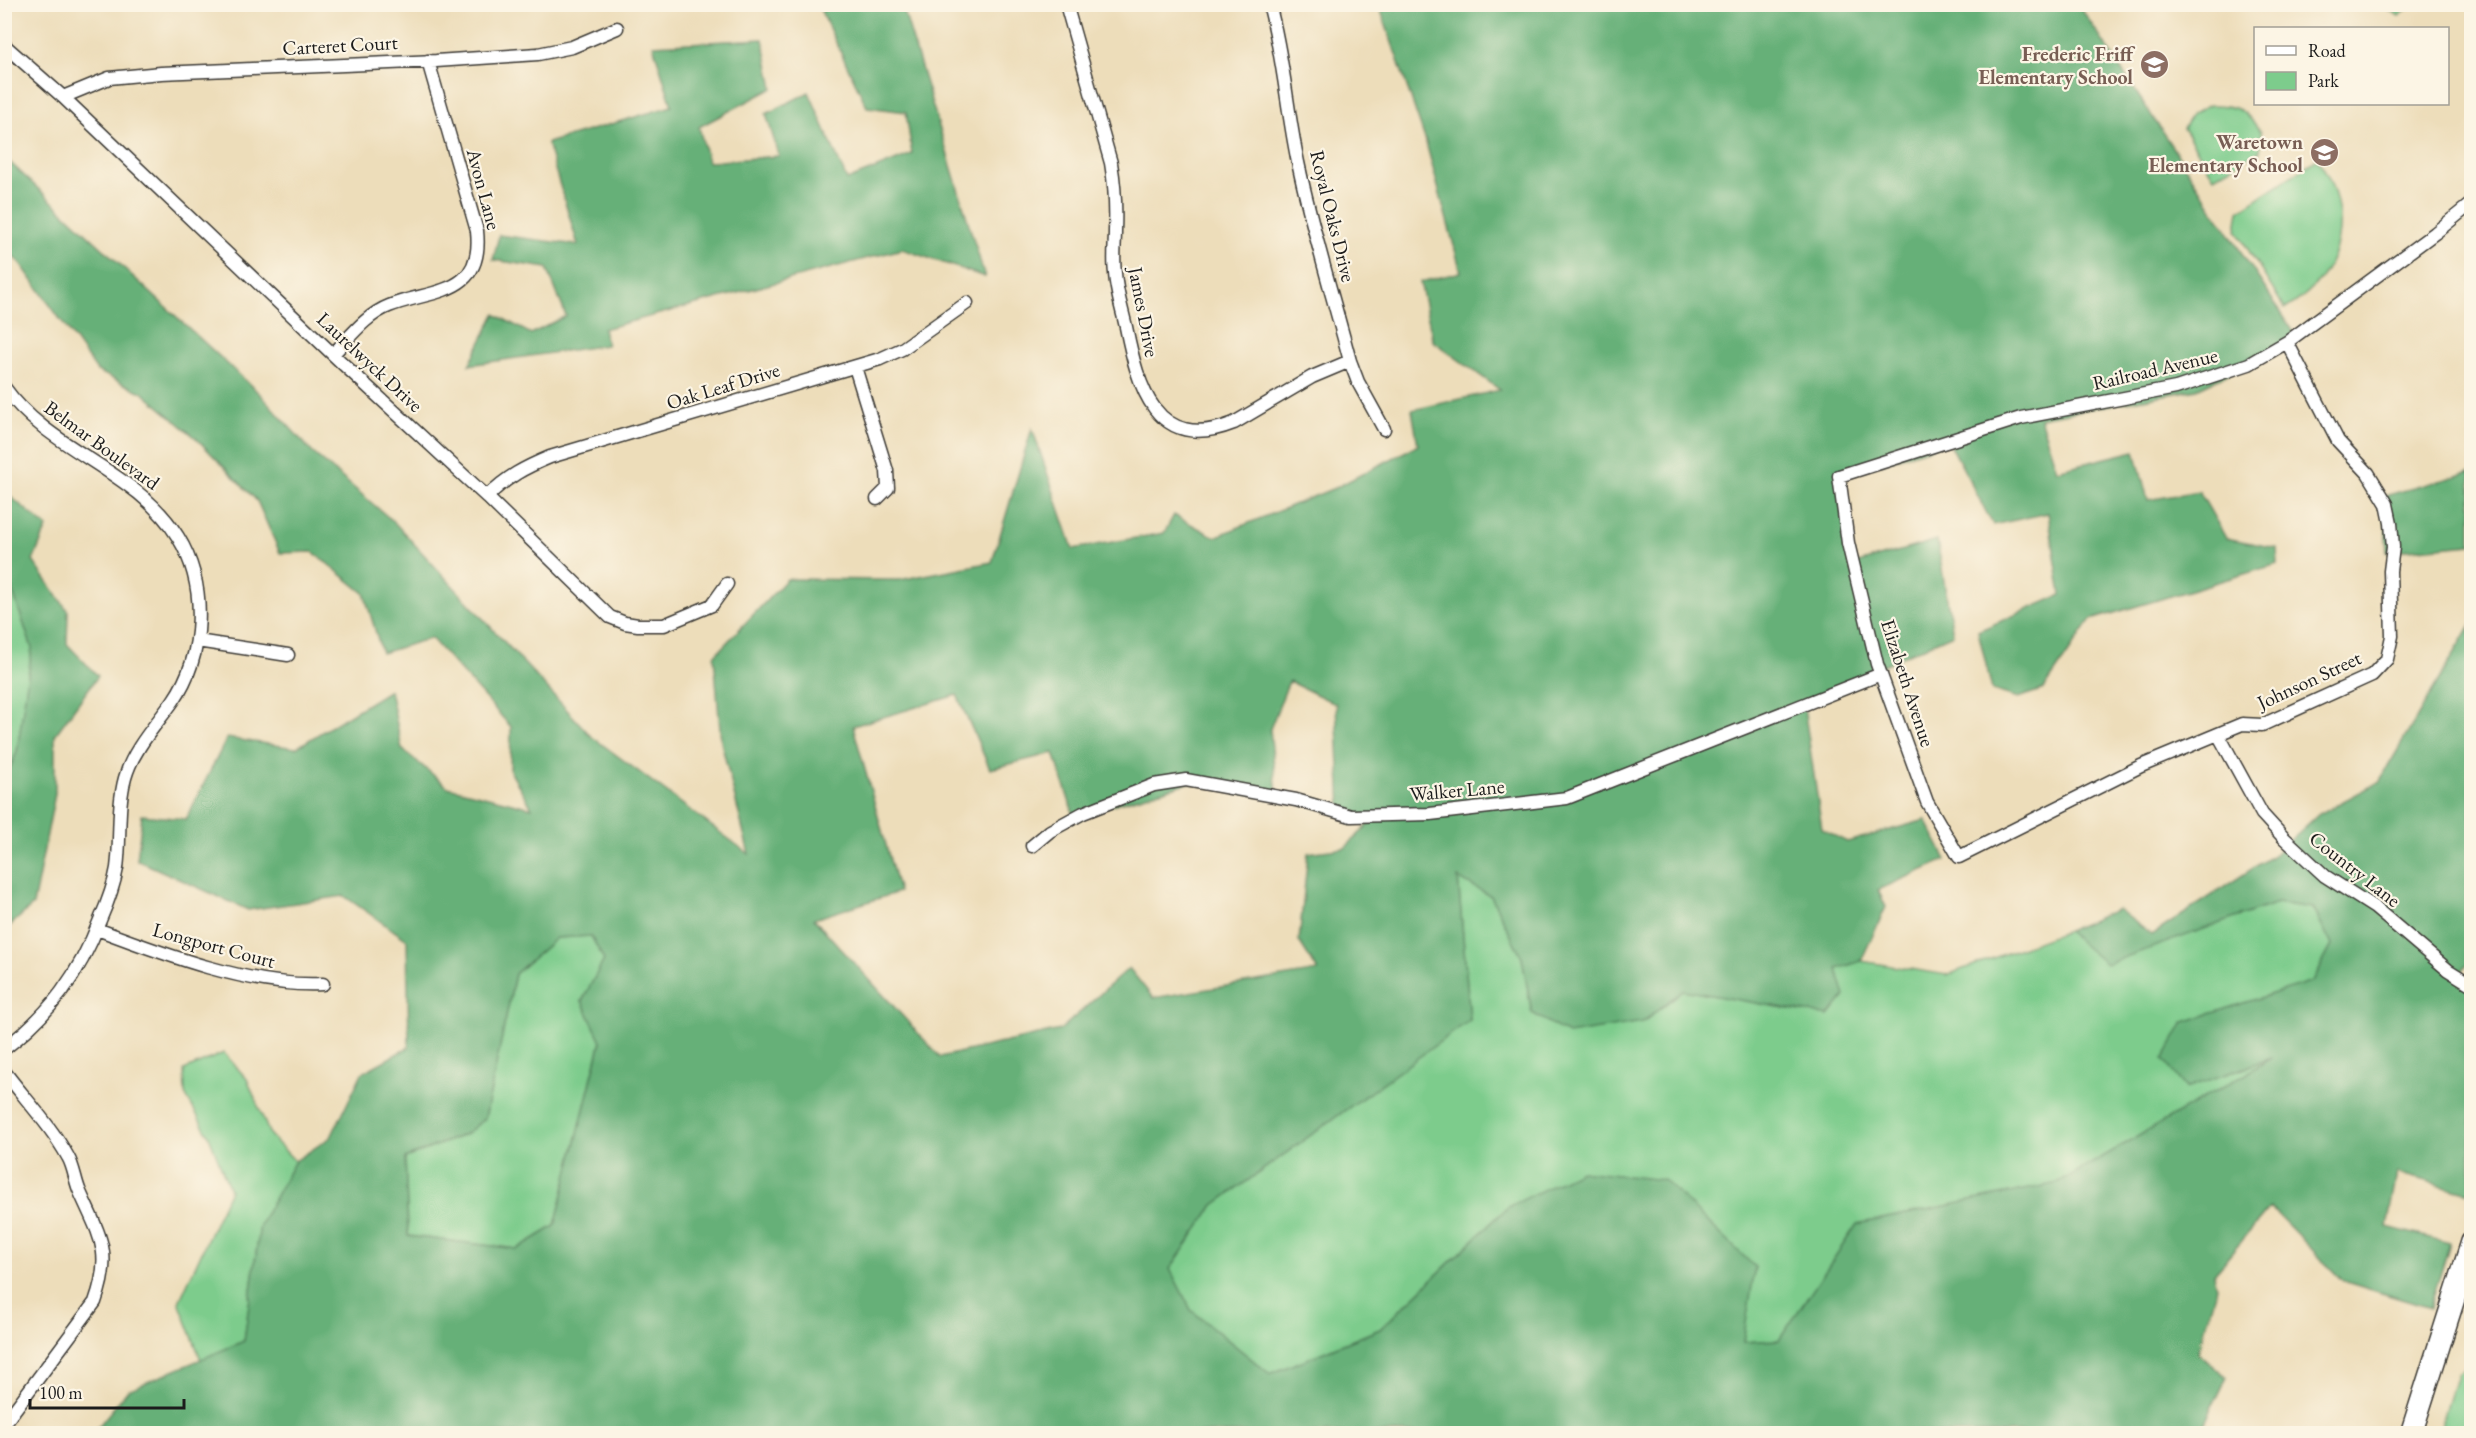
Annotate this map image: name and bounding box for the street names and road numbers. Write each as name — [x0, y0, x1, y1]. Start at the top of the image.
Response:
street label: Carteret Court — [282, 29, 399, 61]
street label: Avon Lane — [460, 144, 507, 233]
street label: Royal Oaks Drive — [1304, 148, 1362, 285]
street label: James Drive — [1122, 263, 1166, 359]
street label: Laurelwyck Drive — [312, 306, 429, 418]
street label: Railroad Avenue — [2090, 342, 2220, 396]
street label: Oak Leaf Drive — [663, 356, 783, 416]
street label: Belmar Boulevard — [39, 394, 166, 496]
street label: Elizabeth Avenue — [1875, 616, 1941, 750]
street label: Johnson Street — [2251, 644, 2366, 716]
street label: Walker Lane — [1409, 773, 1506, 807]
street label: Country Lane — [2304, 825, 2406, 913]
street label: Longport Court — [150, 916, 279, 974]

